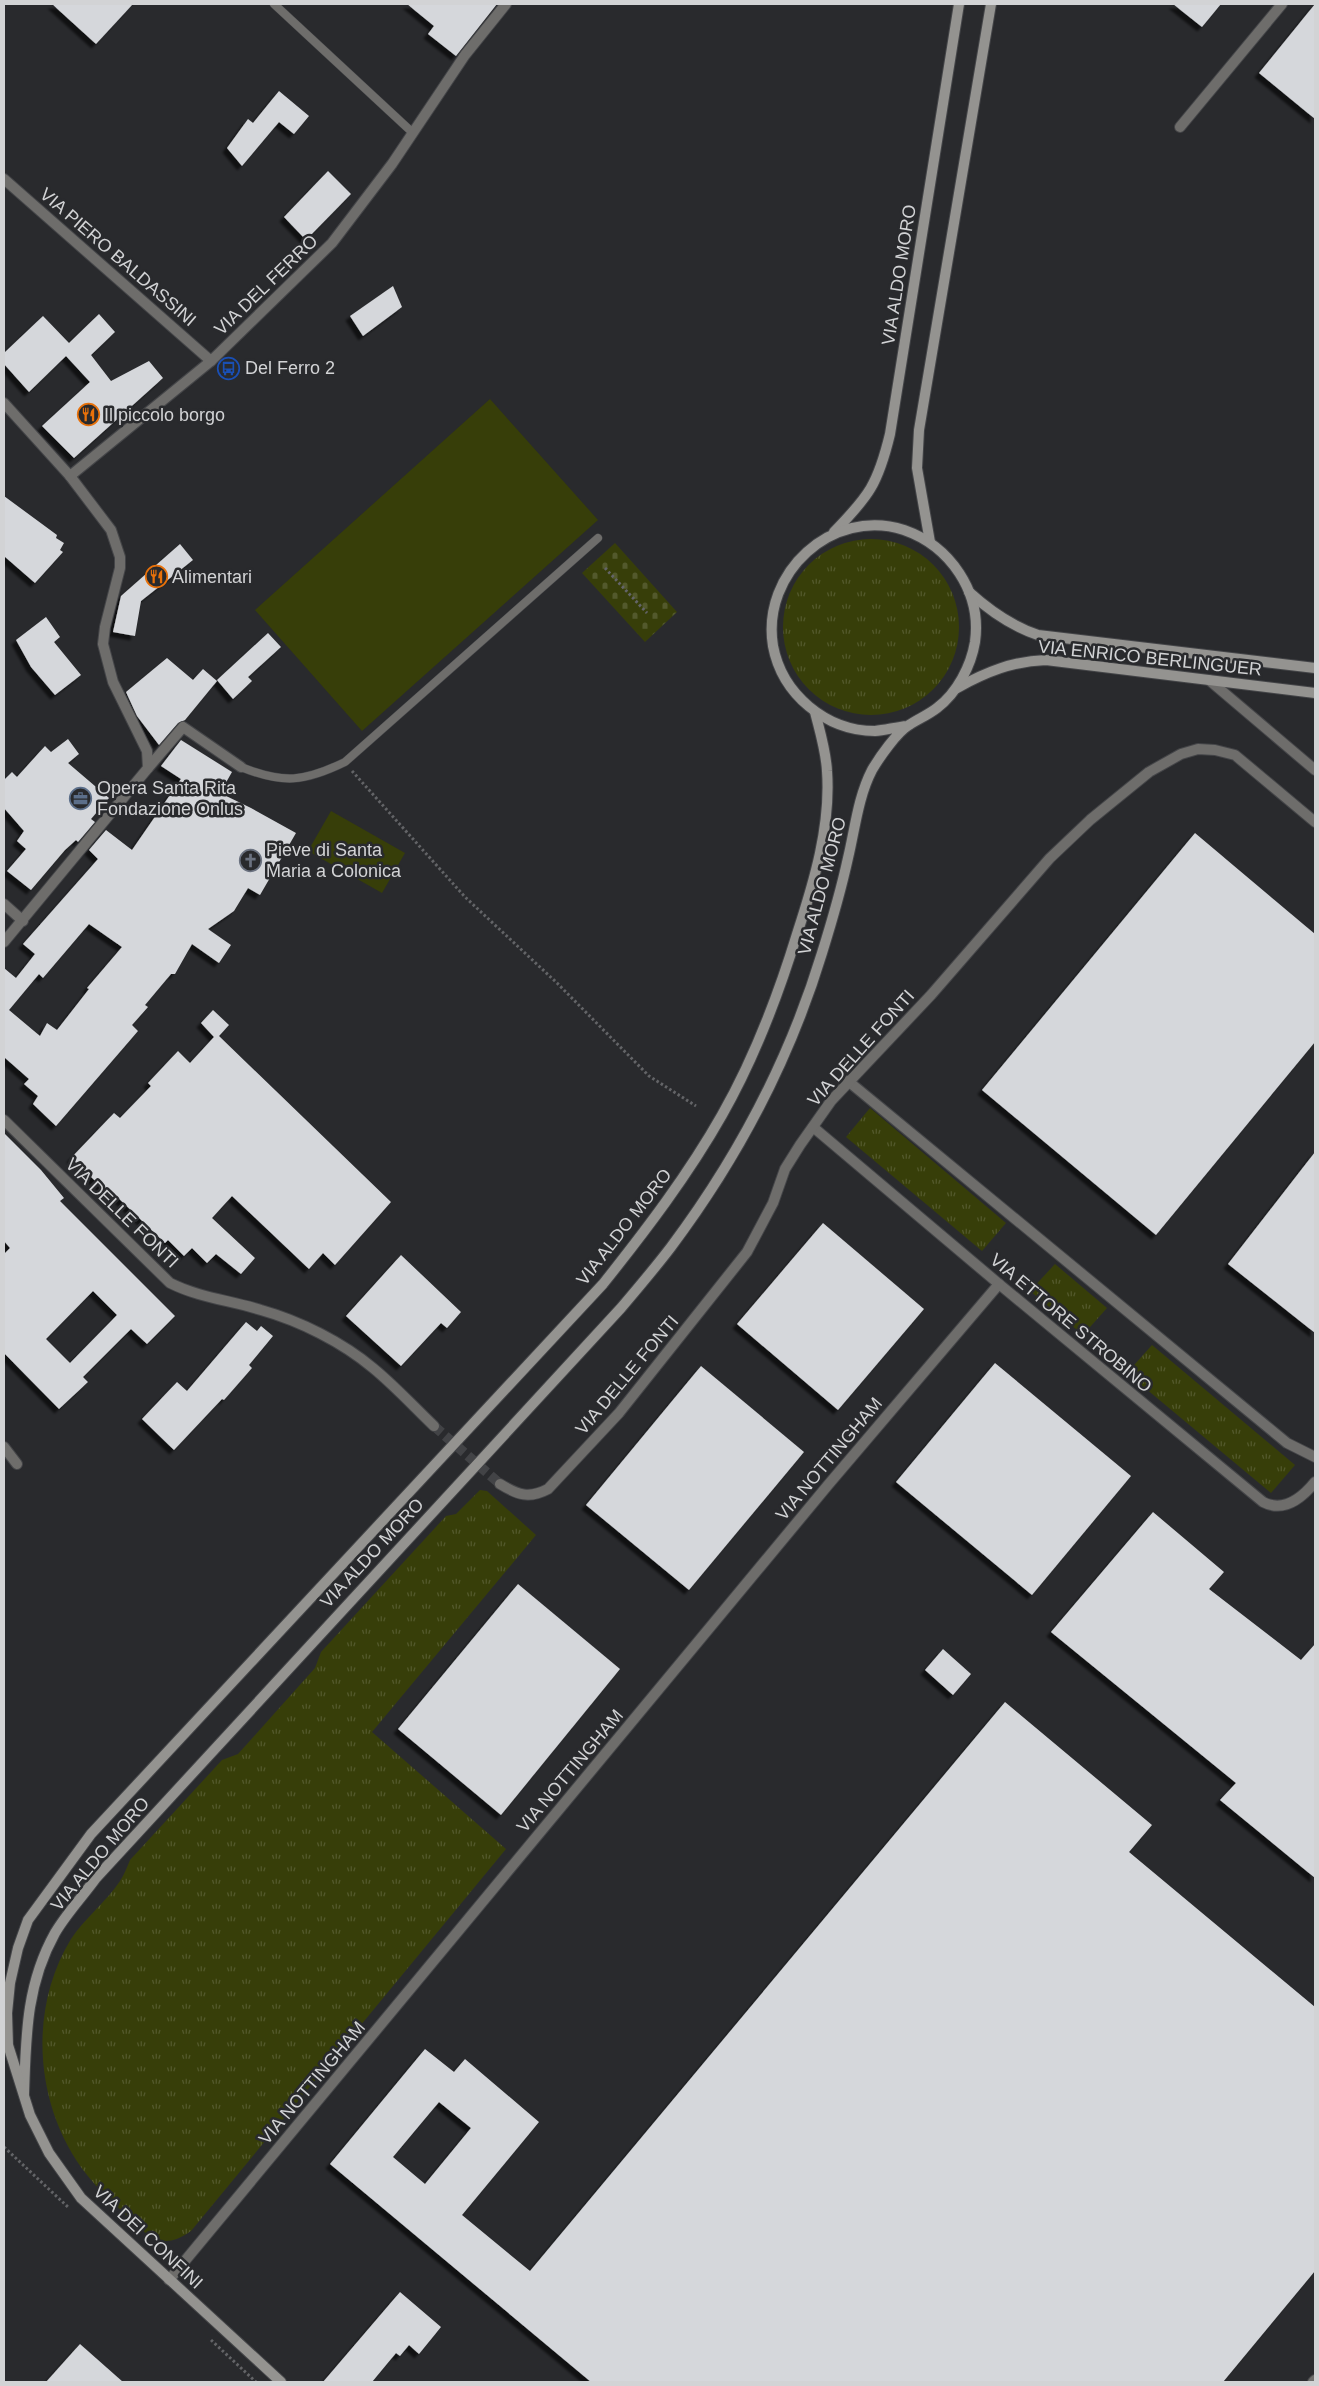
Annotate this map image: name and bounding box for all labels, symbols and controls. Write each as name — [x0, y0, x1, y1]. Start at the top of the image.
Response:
street label: VIA PIERO BALDASSINI — [36, 184, 200, 330]
street label: VIA ALDO MORO — [878, 203, 920, 347]
street label: VIA DEL FERRO — [210, 231, 322, 339]
bus stop icon: Del Ferro 2 — [217, 356, 241, 380]
place label: Del Ferro 2 — [245, 358, 335, 378]
restaurant icon: Il piccolo borgo — [76, 403, 100, 427]
place label: Il piccolo borgo — [104, 405, 225, 425]
restaurant icon: Alimentari — [144, 565, 168, 589]
place label: Alimentari — [172, 567, 252, 587]
street label: VIA ENRICO BERLINGUER — [1037, 636, 1263, 680]
place label: Opera Santa Rita Fondazione Onlus — [97, 778, 243, 819]
office icon: Opera Santa Rita Fondazione Onlus — [69, 786, 93, 810]
street label: VIA ALDO MORO — [794, 815, 850, 957]
place label: Pieve di Santa Maria a Colonica — [266, 840, 402, 881]
church icon: Pieve di Santa Maria a Colonica — [238, 848, 262, 872]
street label: VIA DELLE FONTI — [804, 986, 918, 1110]
street label: VIA DELLE FONTI — [61, 1154, 183, 1272]
street label: VIA ALDO MORO — [572, 1165, 676, 1289]
street label: VIA ETTORE STROBINO — [986, 1250, 1156, 1396]
street label: VIA DELLE FONTI — [571, 1311, 683, 1439]
street label: VIA NOTTINGHAM — [772, 1394, 886, 1524]
street label: VIA ALDO MORO — [316, 1494, 428, 1612]
street label: VIA NOTTINGHAM — [513, 1706, 627, 1836]
street label: VIA ALDO MORO — [47, 1793, 153, 1915]
street label: VIA NOTTINGHAM — [255, 2018, 369, 2148]
street label: VIA DEI CONFINI — [89, 2181, 207, 2293]

